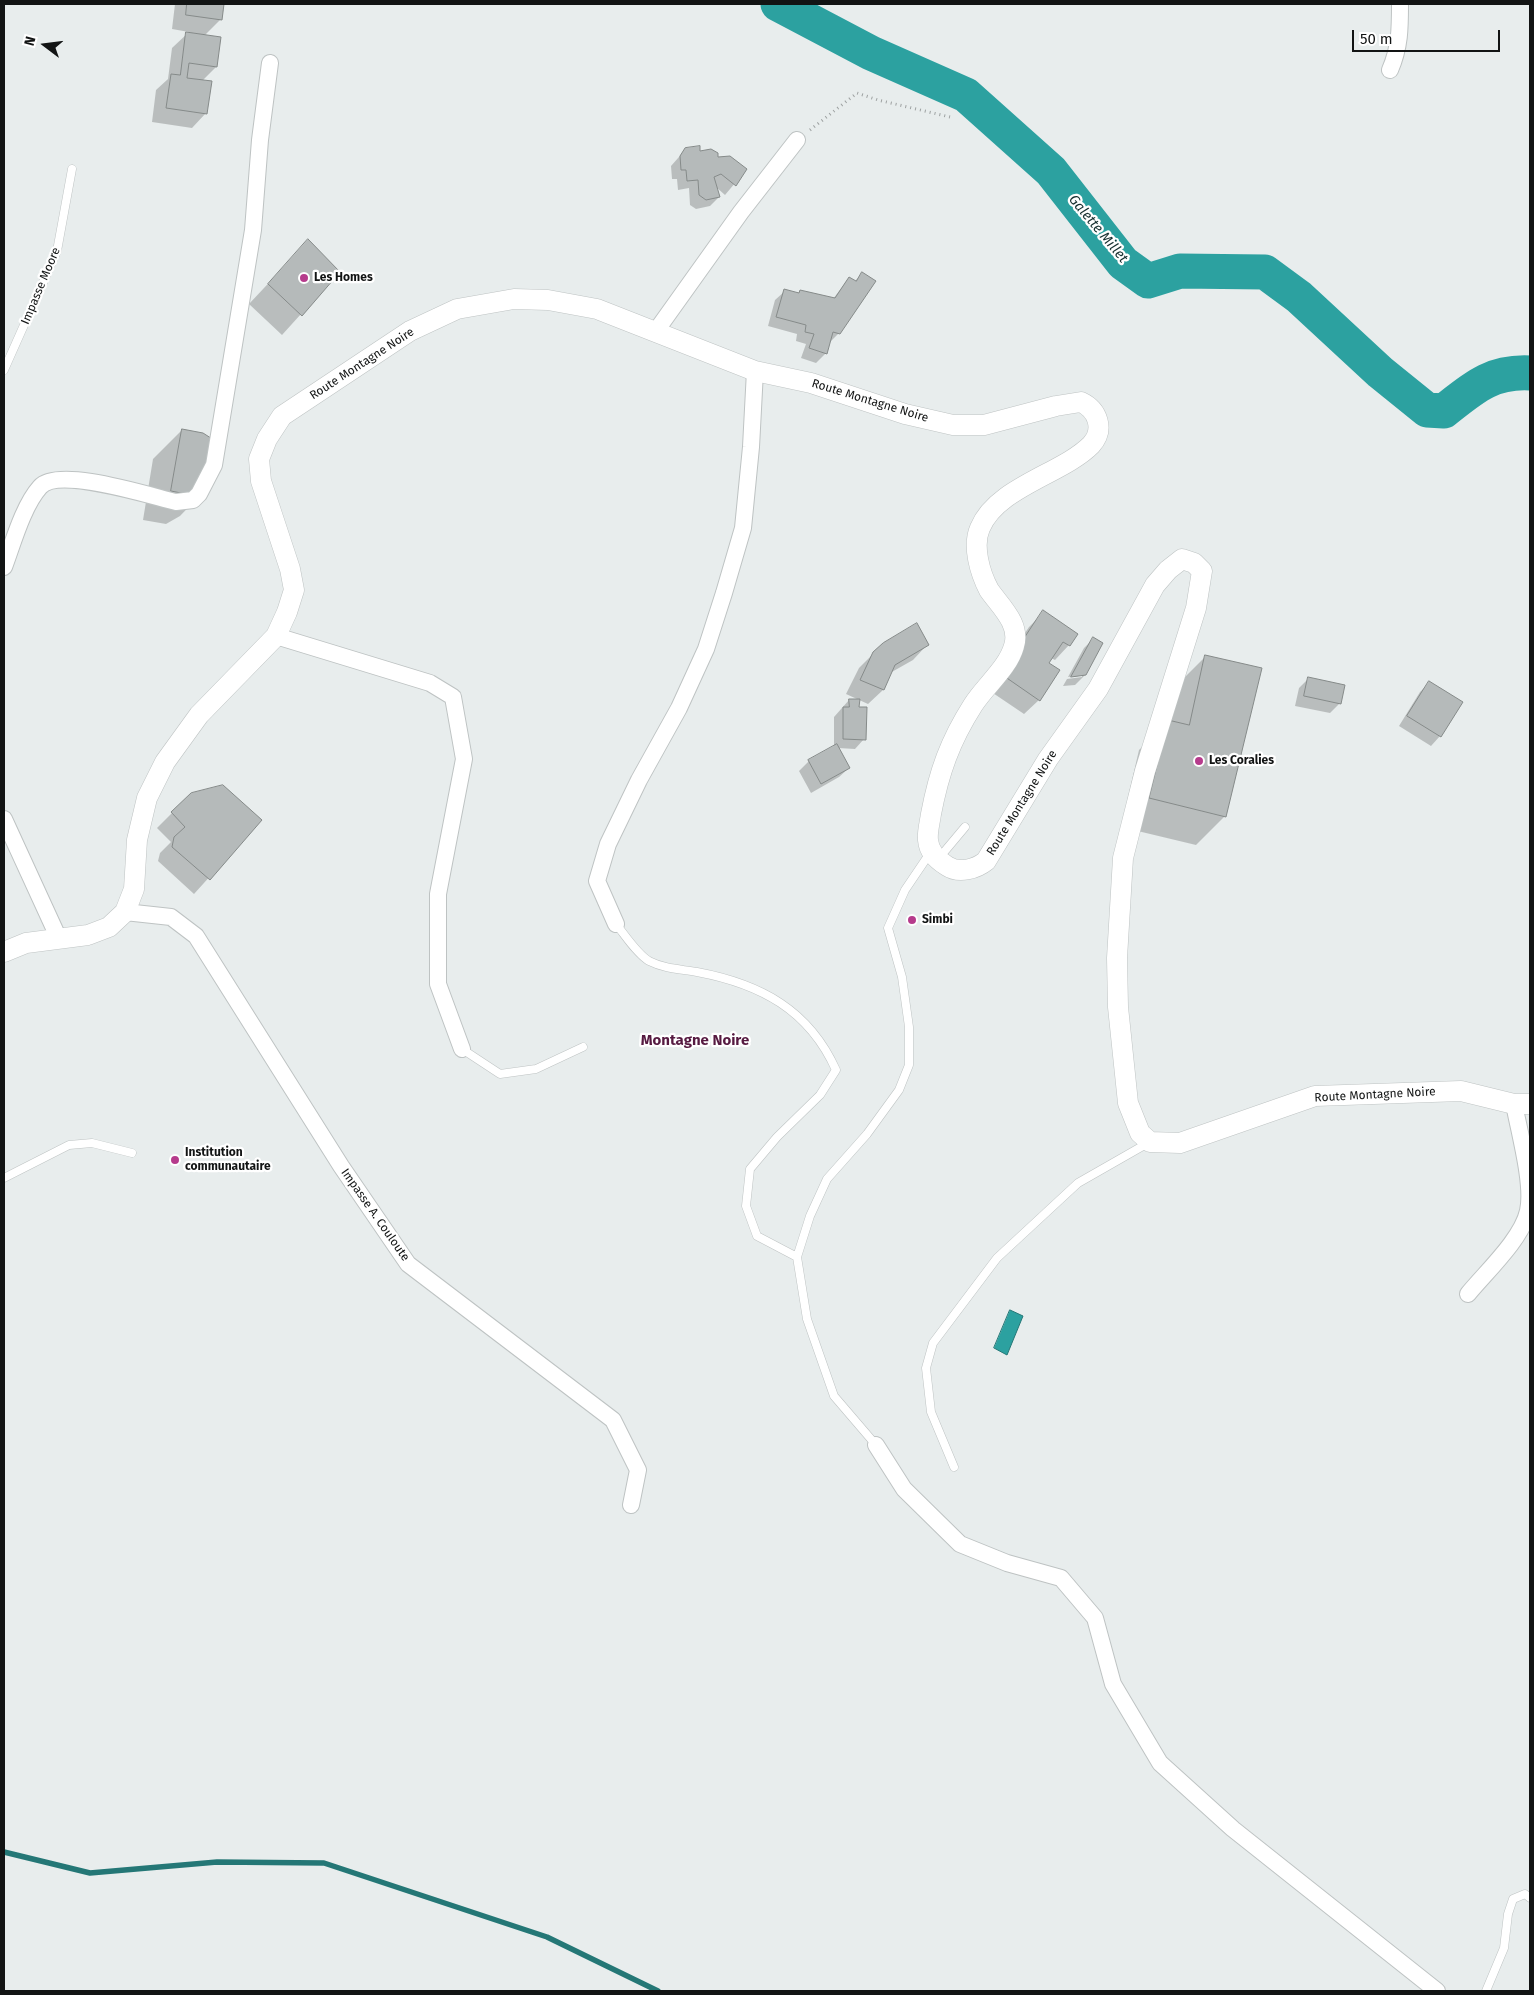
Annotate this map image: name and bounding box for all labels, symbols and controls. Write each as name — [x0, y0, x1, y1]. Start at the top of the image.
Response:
north arrow — [20, 20, 70, 70]
scale bar — [1354, 20, 1502, 52]
text: 50 m — [1360, 30, 1393, 48]
text: N — [21, 34, 39, 48]
water label: Galette Millet — [1065, 192, 1131, 266]
street label: Impasse Moore — [18, 245, 64, 327]
place label: Les Homes — [314, 271, 373, 285]
marker: Les Homes — [298, 272, 310, 284]
street label: Route Montagne Noire — [307, 325, 417, 403]
street label: Route Montagne Noire — [810, 376, 930, 426]
street label: Route Montagne Noire — [984, 748, 1060, 858]
place label: Les Coralies — [1209, 754, 1274, 768]
marker: Les Coralies — [1193, 755, 1205, 767]
place label: Simbi — [922, 913, 953, 927]
marker: Simbi — [906, 914, 918, 926]
district label: Montagne Noire — [641, 1032, 749, 1050]
street label: Route Montagne Noire — [1314, 1085, 1436, 1105]
place label: Institution communautaire — [185, 1146, 271, 1174]
marker: Institution communautaire — [169, 1154, 181, 1166]
street label: Impasse A. Couloute — [338, 1166, 412, 1264]

